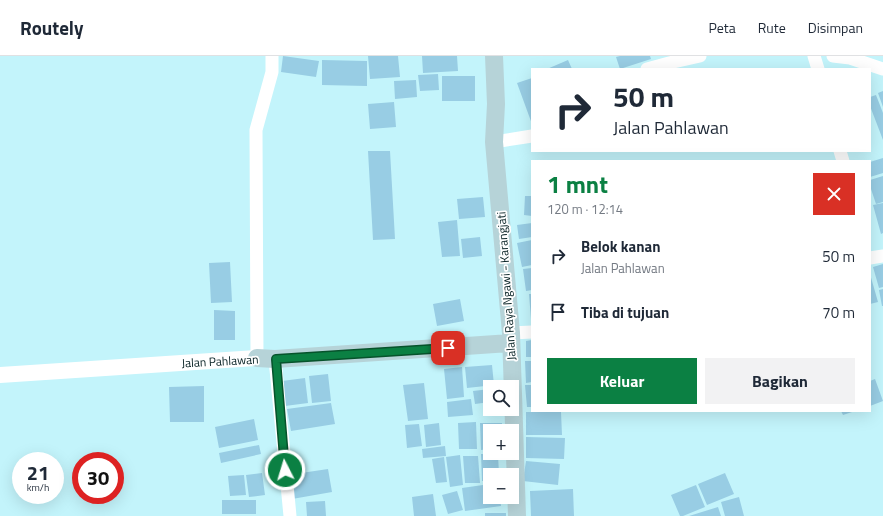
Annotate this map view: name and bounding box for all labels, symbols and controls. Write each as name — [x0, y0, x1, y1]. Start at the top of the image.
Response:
text: Routely — [20, 13, 83, 42]
text: Peta — [709, 17, 736, 38]
text: Rute — [758, 17, 786, 38]
text: Disimpan — [808, 17, 863, 38]
text: 50 m — [613, 75, 674, 118]
icon: right — [547, 84, 599, 136]
text: Jalan Pahlawan — [613, 114, 729, 141]
text: 1 mnt — [547, 166, 608, 202]
button: close — [813, 173, 855, 215]
text: 120 m · 12:14 — [547, 199, 623, 219]
street label: Jalan Raya Ngawi - Karangjati — [491, 211, 521, 361]
text: Belok kanan — [581, 235, 661, 258]
icon: right — [547, 245, 569, 267]
text: 50 m — [822, 245, 855, 268]
text: Jalan Pahlawan — [581, 258, 665, 278]
icon: arrive — [547, 301, 569, 323]
text: Tiba di tujuan — [581, 301, 669, 324]
text: 70 m — [822, 301, 855, 324]
pin — [431, 331, 465, 365]
icon: arrive — [437, 337, 459, 359]
street label: Jalan Pahlawan — [181, 349, 259, 373]
button: Keluar — [547, 358, 697, 404]
button: Bagikan — [705, 358, 855, 404]
map controls — [483, 380, 519, 504]
button: search — [483, 380, 519, 416]
button: + — [483, 424, 519, 460]
position arrow — [264, 449, 306, 491]
speed limit sign: 30 — [72, 452, 124, 504]
text: 21 — [27, 457, 49, 488]
button: − — [483, 468, 519, 504]
text: km/h — [27, 480, 49, 495]

